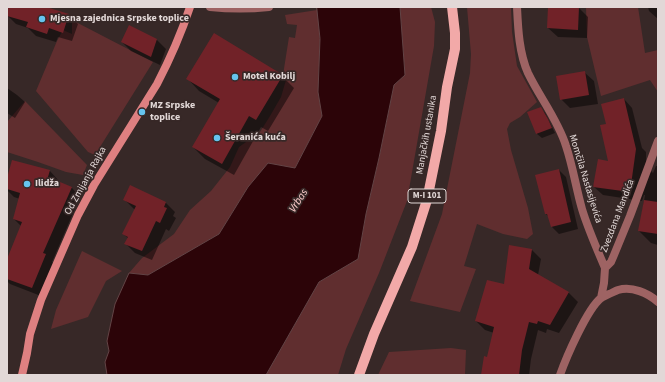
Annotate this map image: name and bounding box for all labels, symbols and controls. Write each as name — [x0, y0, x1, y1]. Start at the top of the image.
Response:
place label: Mjesna zajednica Srpske toplice — [50, 13, 189, 25]
marker: Mjesna zajednica Srpske toplice — [37, 14, 47, 24]
place label: Motel Kobilj — [243, 71, 295, 83]
marker: Motel Kobilj — [230, 72, 240, 82]
street label: Manjačkih ustanika — [414, 94, 440, 176]
place label: MZ Srpske toplice — [150, 100, 195, 124]
marker: MZ Srpske toplice — [137, 107, 147, 117]
place label: Šeranića kuća — [225, 132, 286, 144]
marker: Šeranića kuća — [212, 133, 222, 143]
street label: Momčila Nastasijevića — [566, 133, 604, 225]
street label: Od Zmijanja Rajka — [62, 145, 110, 217]
place label: Ilidža — [35, 178, 59, 190]
street label: Zvezdana Mandića — [599, 178, 637, 254]
marker: Ilidža — [22, 179, 32, 189]
water label: Vrbas — [287, 187, 311, 215]
road number: M-I 101 — [408, 189, 446, 203]

